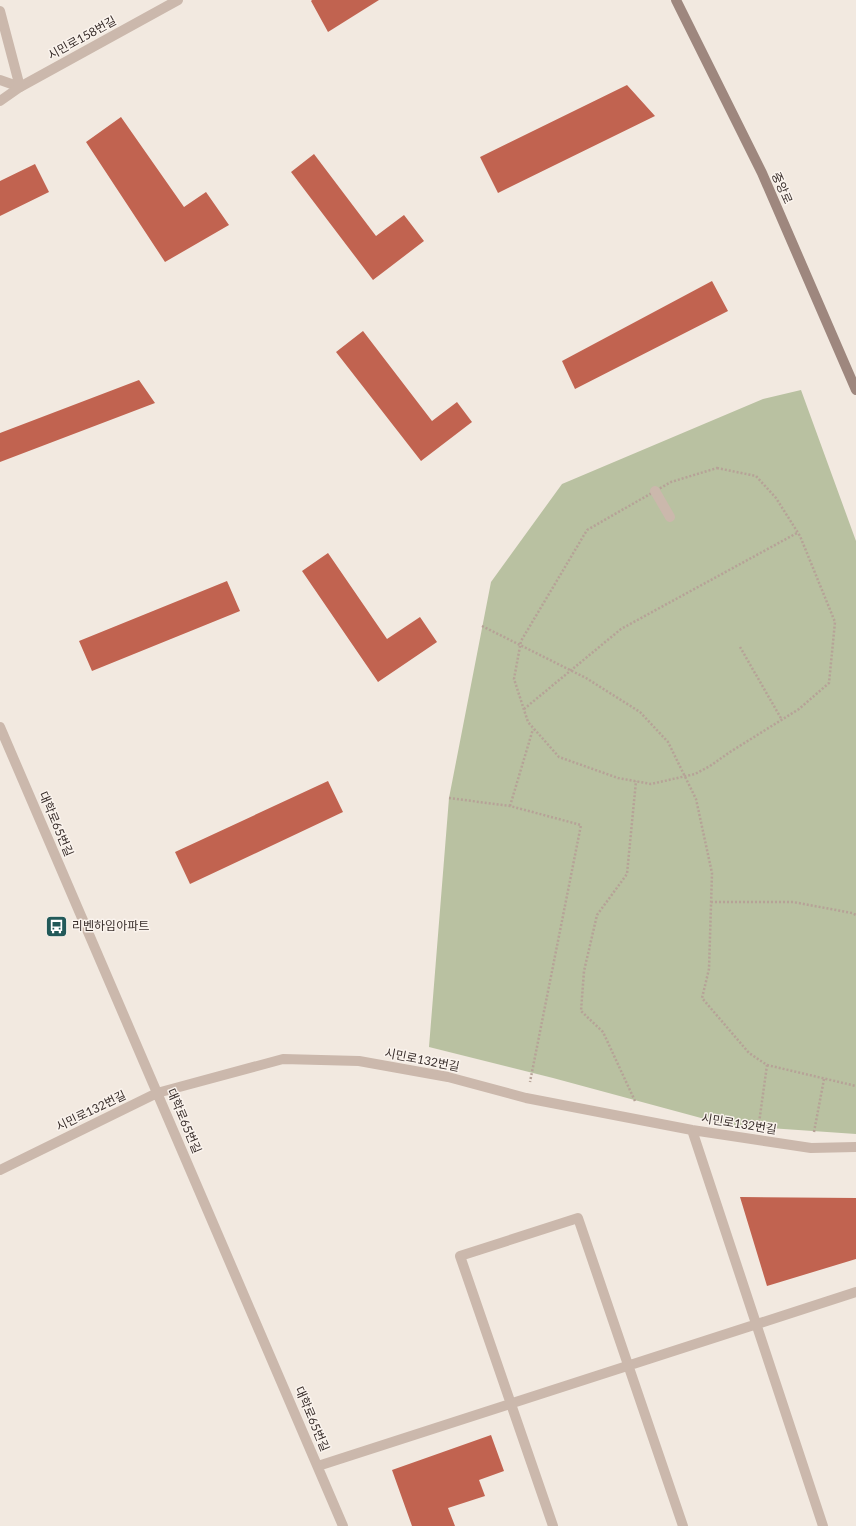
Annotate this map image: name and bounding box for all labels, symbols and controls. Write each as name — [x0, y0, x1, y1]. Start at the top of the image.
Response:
street label: 시민로158번길 — [45, 13, 119, 63]
street label: 중앙로 — [769, 170, 796, 206]
street label: 대학로65번길 — [36, 789, 77, 859]
bus stop icon: 리벤하임아파트 — [44, 913, 70, 939]
place label: 리벤하임아파트 — [72, 918, 149, 933]
street label: 시민로132번길 — [383, 1045, 461, 1074]
street label: 대학로65번길 — [164, 1086, 205, 1156]
street label: 시민로132번길 — [53, 1087, 128, 1134]
street label: 시민로132번길 — [700, 1110, 778, 1137]
street label: 대학로65번길 — [292, 1384, 333, 1454]

